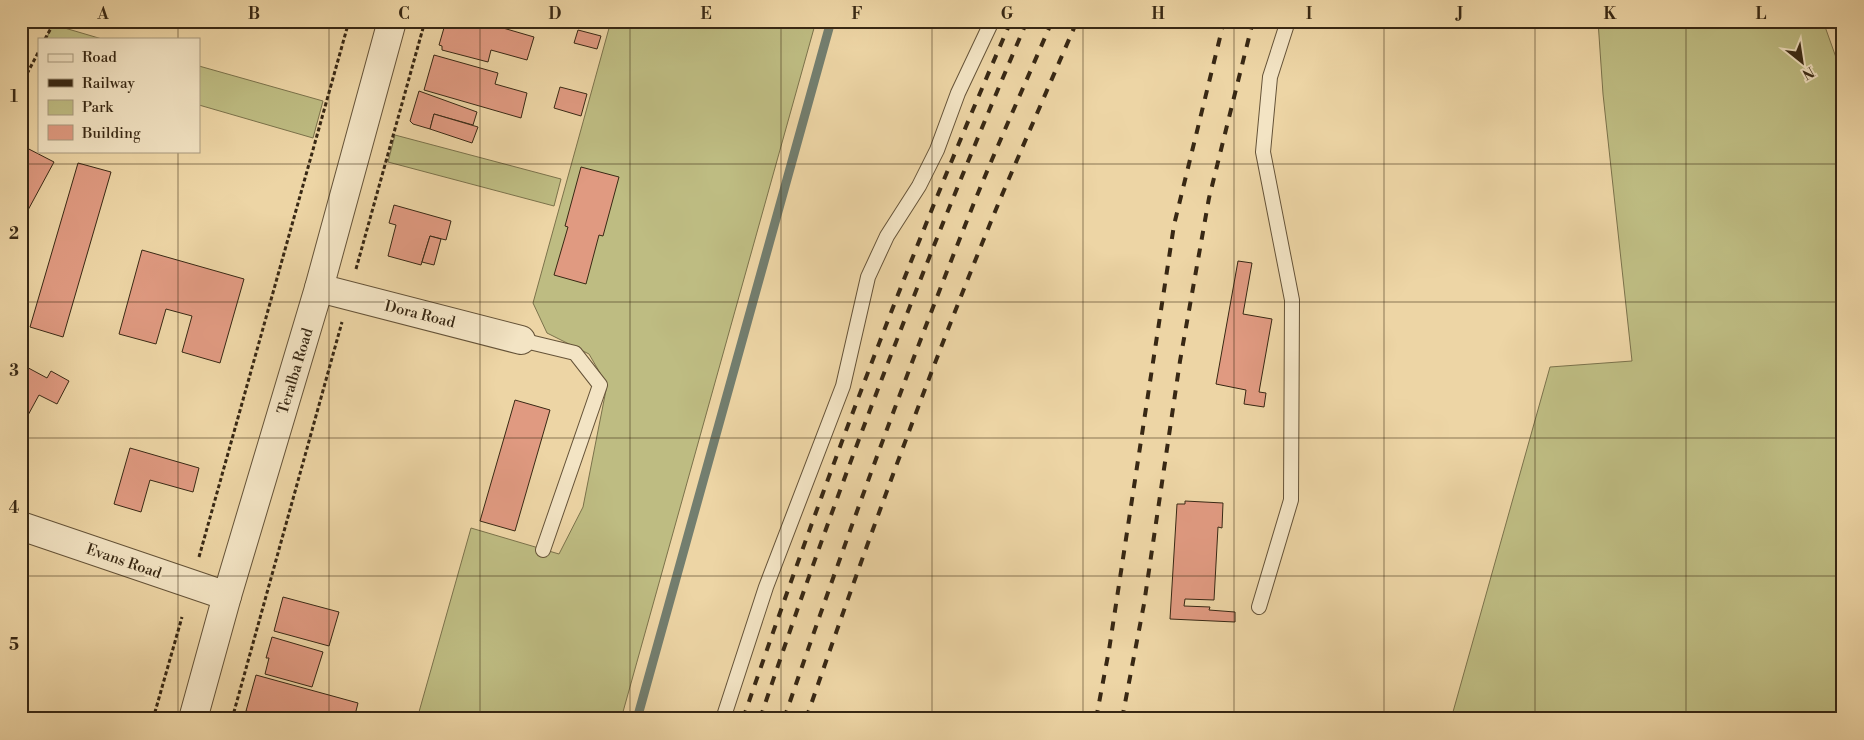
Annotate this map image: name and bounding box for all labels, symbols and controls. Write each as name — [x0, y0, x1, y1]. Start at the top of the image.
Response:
text: A — [96, 4, 109, 24]
text: B — [248, 4, 260, 24]
text: C — [398, 4, 410, 24]
text: D — [549, 4, 562, 24]
text: E — [700, 4, 712, 24]
text: F — [851, 4, 863, 24]
text: G — [1001, 4, 1014, 24]
text: H — [1151, 4, 1165, 24]
text: I — [1306, 4, 1312, 24]
text: J — [1455, 4, 1463, 24]
text: K — [1604, 4, 1618, 24]
text: L — [1756, 4, 1767, 24]
legend — [38, 38, 200, 152]
north arrow — [1776, 38, 1826, 88]
text: Road — [82, 48, 117, 67]
text: N — [1799, 62, 1817, 83]
text: Railway — [82, 74, 136, 93]
text: 1 — [10, 87, 18, 107]
text: Park — [82, 98, 114, 117]
text: Building — [81, 124, 141, 143]
text: 2 — [9, 224, 19, 244]
street label: Dora Road — [383, 297, 458, 333]
street label: Teralba Road — [273, 325, 318, 417]
text: 3 — [9, 361, 19, 381]
text: 4 — [9, 498, 20, 518]
street label: Evans Road — [84, 540, 164, 583]
text: 5 — [9, 635, 19, 655]

